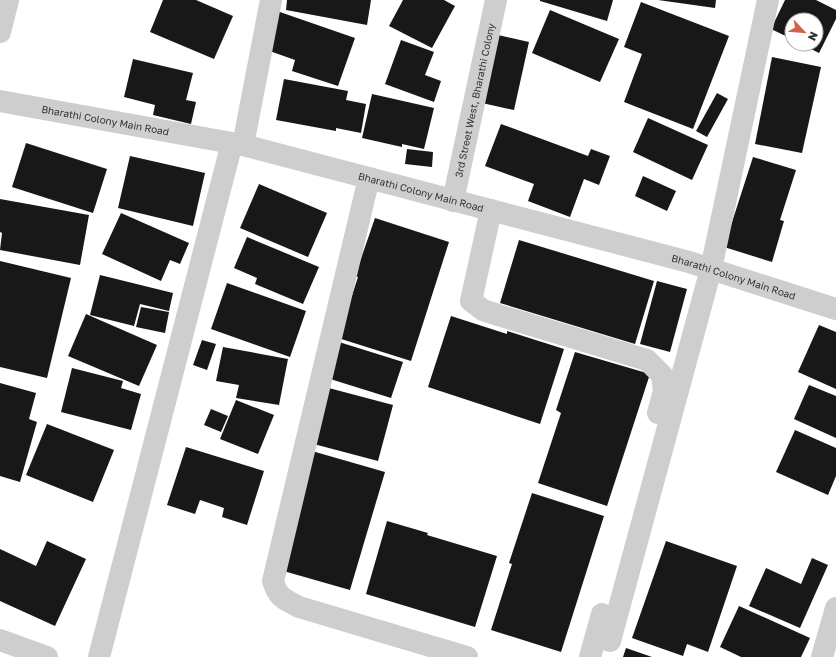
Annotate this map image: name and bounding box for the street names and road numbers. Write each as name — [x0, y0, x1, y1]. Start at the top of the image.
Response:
street label: 3rd Street West, Bharathi Colony — [452, 22, 497, 178]
street label: Bharathi Colony Main Road — [41, 103, 170, 137]
street label: Bharathi Colony Main Road — [357, 169, 485, 214]
street label: Bharathi Colony Main Road — [670, 252, 797, 302]

